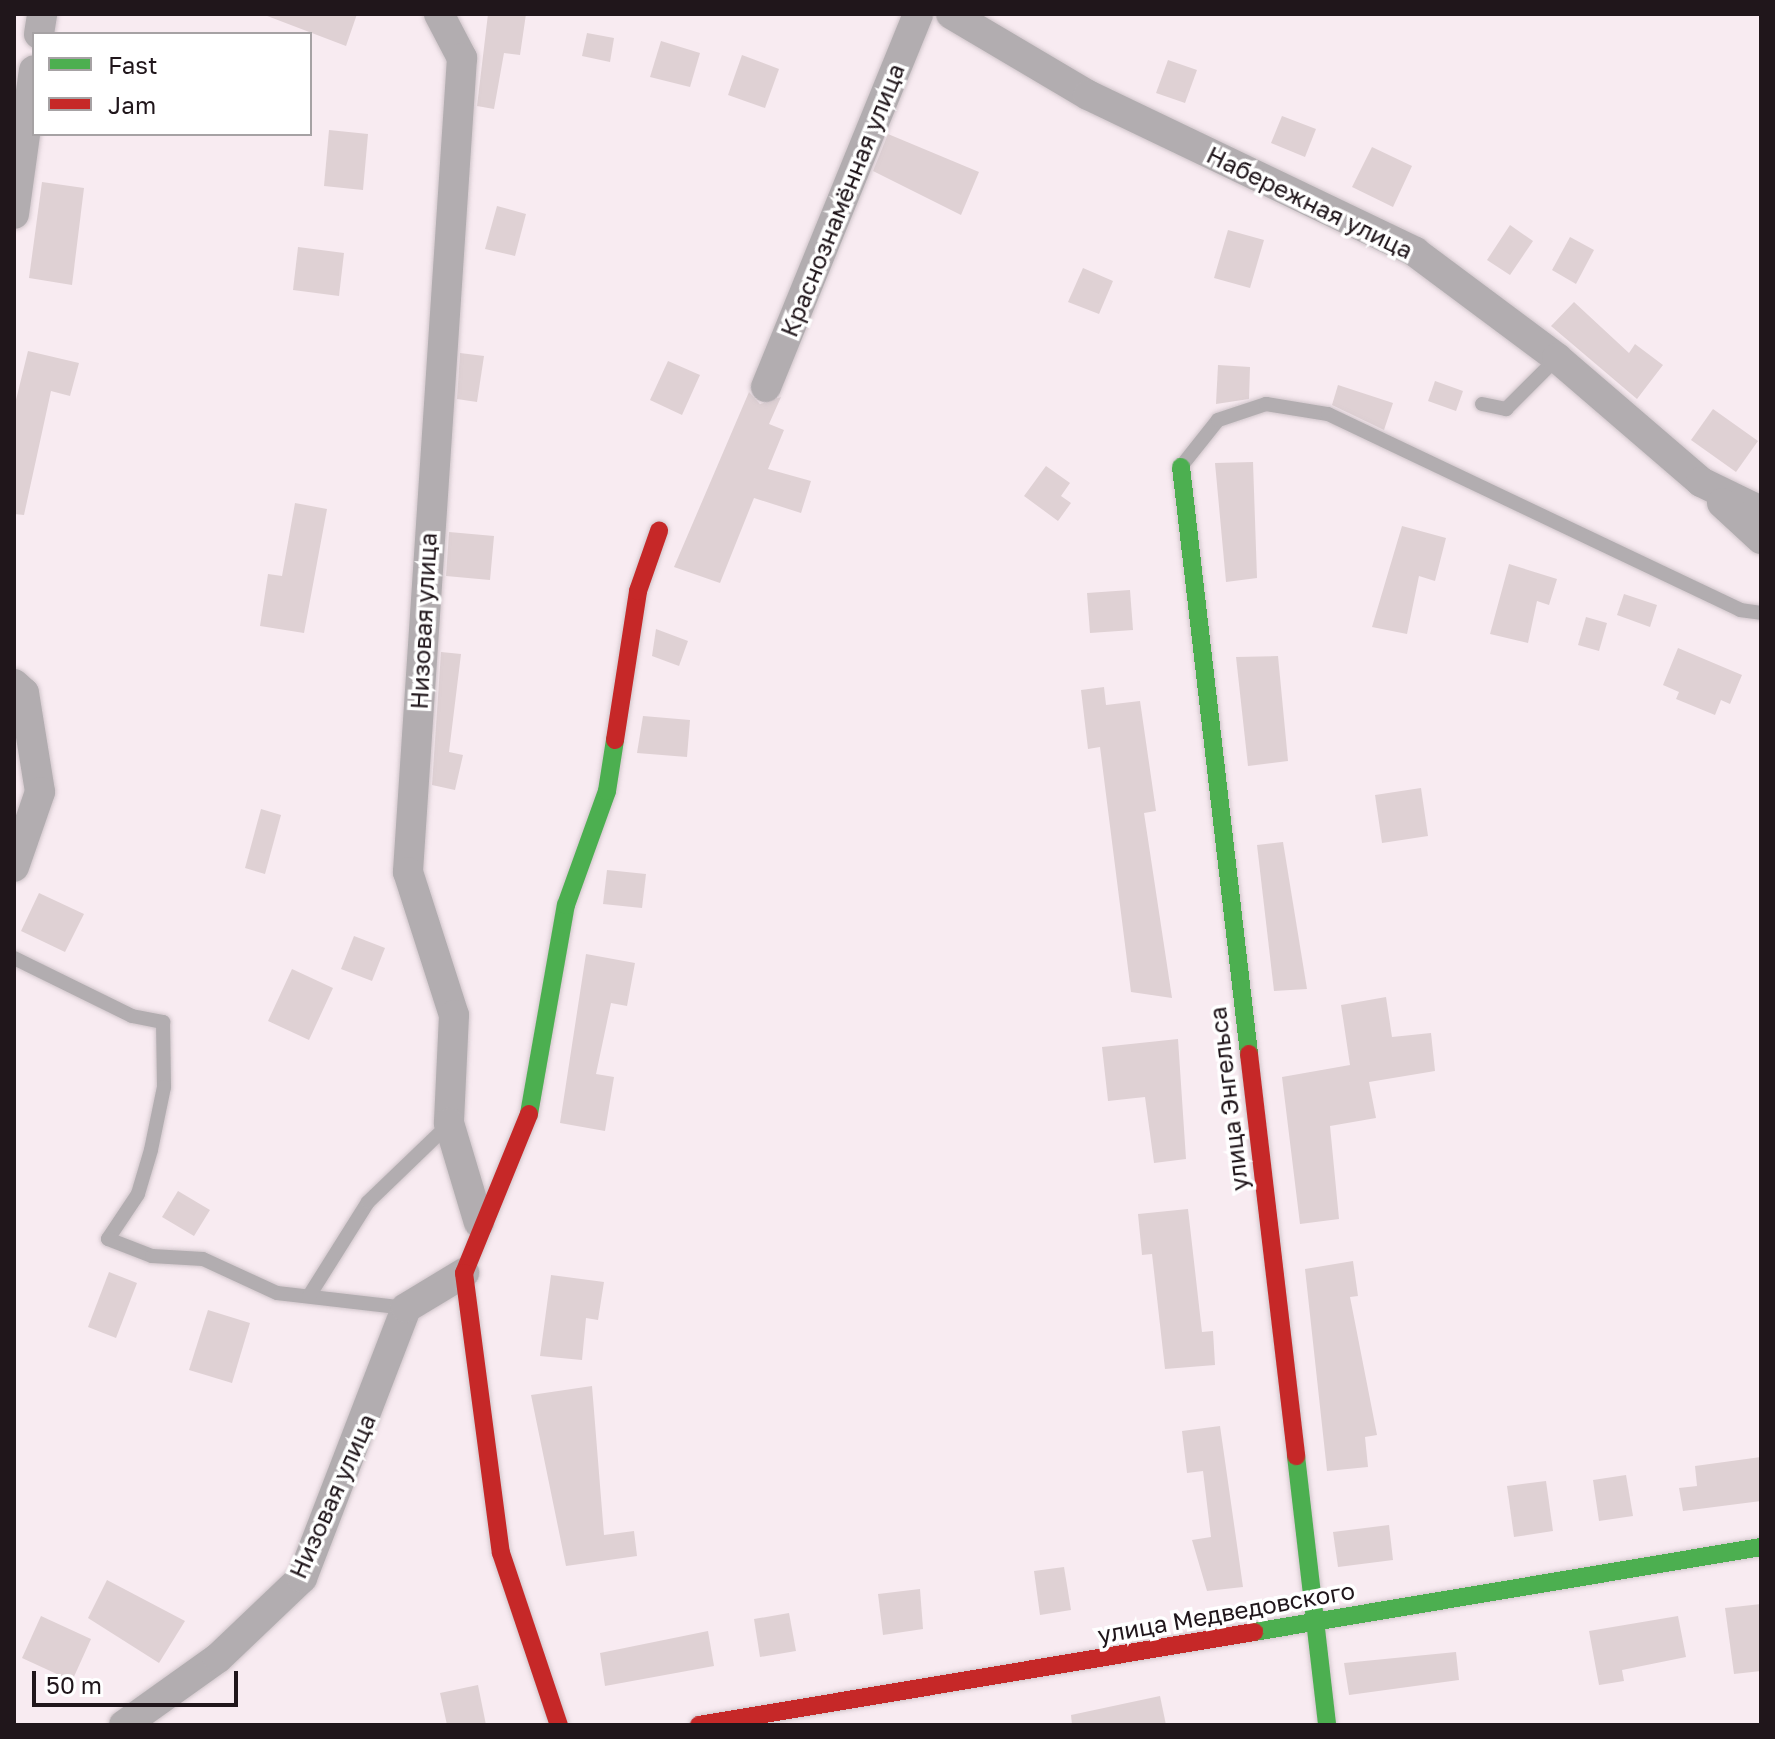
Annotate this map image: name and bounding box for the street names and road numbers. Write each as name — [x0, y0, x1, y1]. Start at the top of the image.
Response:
street label: Краснознамённая улица — [774, 59, 910, 341]
street label: Набережная улица — [1202, 140, 1418, 264]
street label: Низовая улица — [404, 532, 442, 710]
street label: улица Энгельса — [1202, 1005, 1254, 1193]
street label: Низовая улица — [283, 1409, 381, 1583]
street label: улица Медведовского — [1095, 1575, 1357, 1649]

